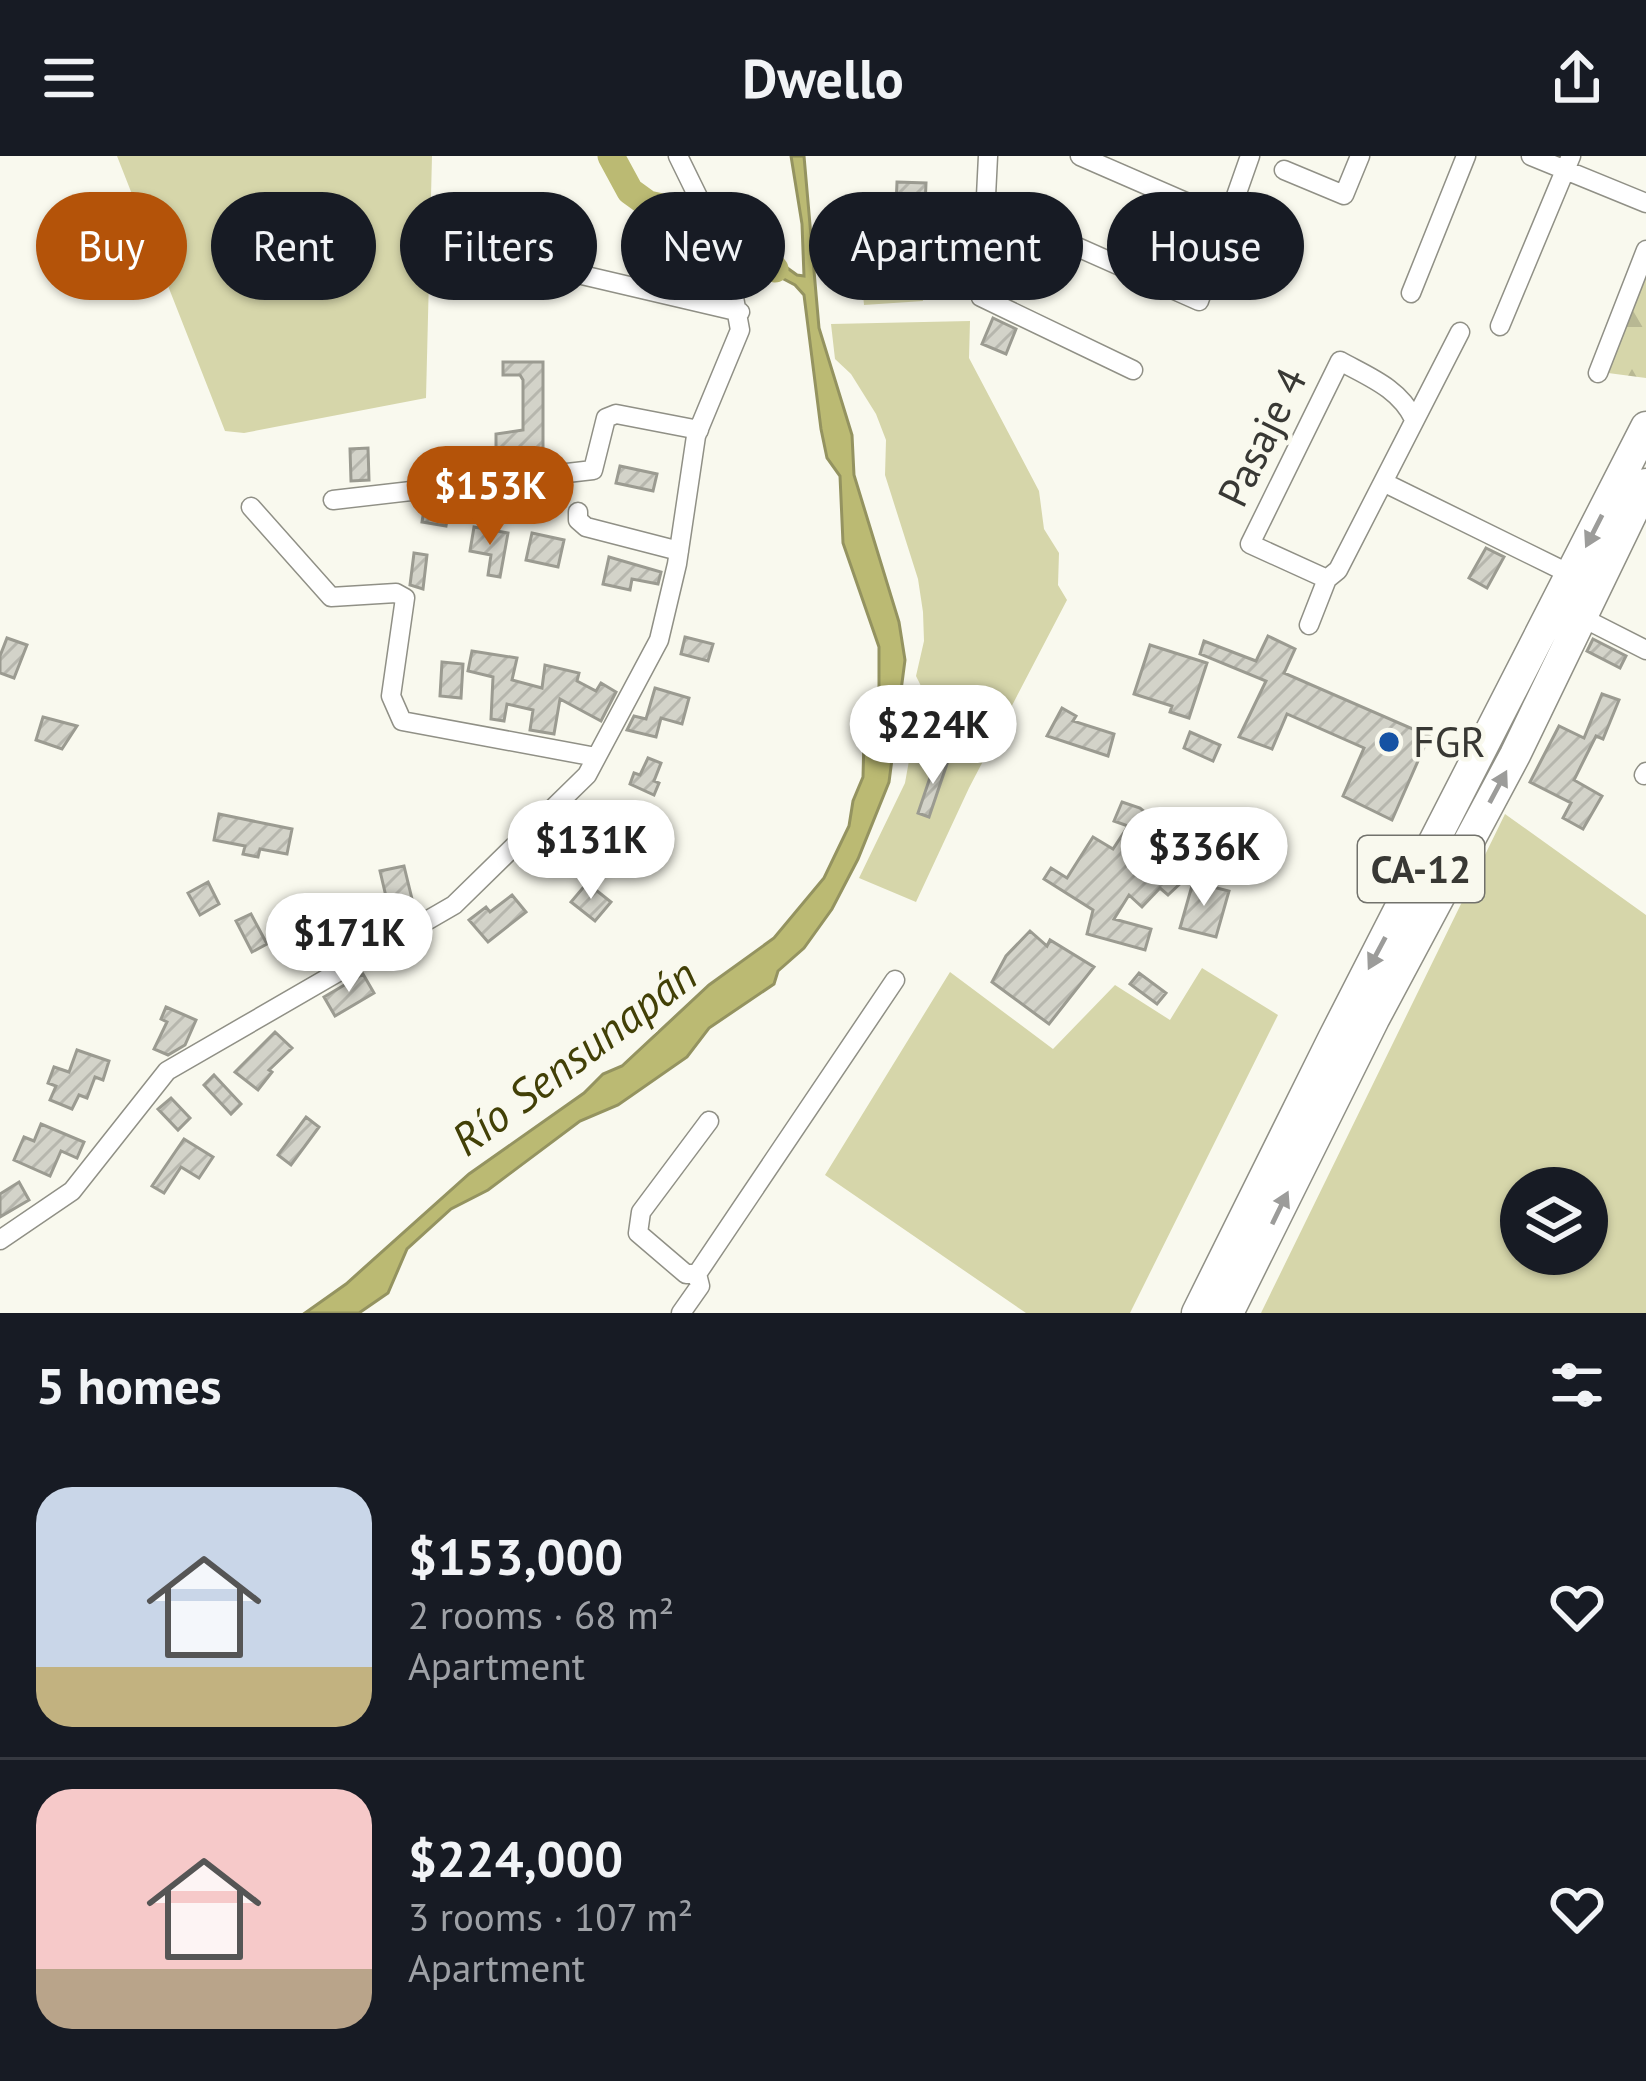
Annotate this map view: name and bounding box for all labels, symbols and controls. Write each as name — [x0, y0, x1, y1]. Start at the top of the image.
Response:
text: Dwello — [742, 43, 904, 113]
icon: menu — [36, 45, 102, 111]
icon: share — [1544, 45, 1610, 111]
chip: Buy — [36, 192, 187, 300]
chip: Rent — [211, 192, 376, 300]
chip: Filters — [400, 192, 597, 300]
chip: New — [621, 192, 785, 300]
chip: Apartment — [809, 192, 1083, 300]
chip: House — [1107, 192, 1304, 300]
street label: Pasaje 4 — [1204, 358, 1319, 515]
pin: $153K — [406, 446, 574, 548]
text: $153K — [434, 459, 546, 510]
one-way arrow — [1585, 514, 1605, 549]
pin: $224K — [849, 685, 1017, 787]
text: $224K — [877, 698, 989, 749]
place label: FGR — [1413, 714, 1485, 769]
marker: FGR — [1376, 729, 1402, 755]
one-way arrow — [1487, 769, 1507, 804]
pin: $131K — [507, 800, 675, 902]
pin: $336K — [1120, 807, 1288, 909]
text: $131K — [535, 813, 647, 864]
text: $336K — [1148, 820, 1260, 871]
road number: CA-12 — [1358, 836, 1484, 902]
pin: $171K — [265, 893, 433, 995]
text: $171K — [293, 906, 405, 957]
one-way arrow — [1368, 936, 1388, 970]
water label: Río Sensunapán — [439, 945, 708, 1167]
map controls — [1500, 1167, 1608, 1275]
button: layers — [1500, 1167, 1608, 1275]
one-way arrow — [1270, 1190, 1290, 1225]
text: 5 homes — [36, 1352, 222, 1418]
icon: filters — [1544, 1352, 1610, 1418]
text: $153,000 — [408, 1523, 623, 1589]
icon: home — [132, 1535, 276, 1679]
icon: heart — [1544, 1574, 1610, 1640]
text: 2 rooms · 68 m² — [408, 1589, 674, 1640]
text: Apartment — [408, 1640, 585, 1691]
text: $224,000 — [408, 1825, 623, 1891]
icon: home — [132, 1837, 276, 1981]
icon: heart — [1544, 1876, 1610, 1942]
text: 3 rooms · 107 m² — [408, 1891, 693, 1942]
text: Apartment — [408, 1942, 585, 1993]

